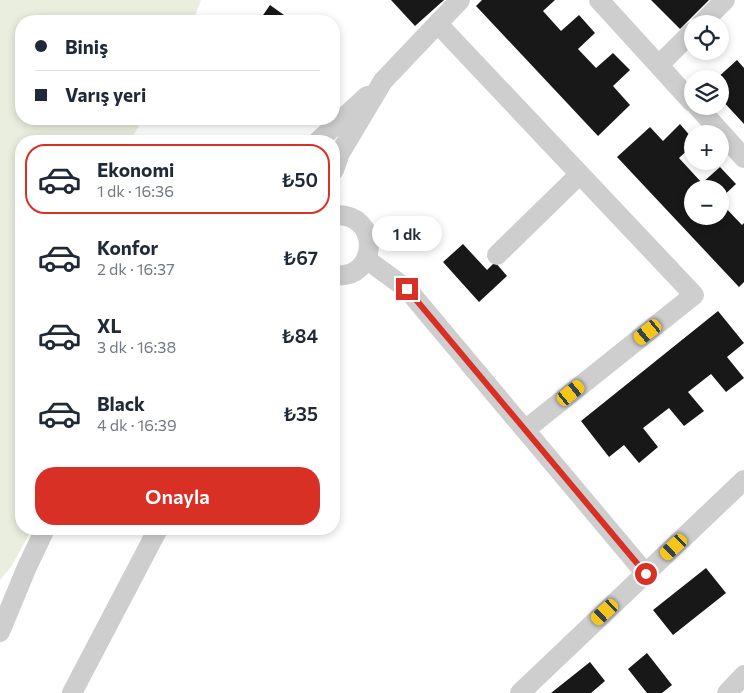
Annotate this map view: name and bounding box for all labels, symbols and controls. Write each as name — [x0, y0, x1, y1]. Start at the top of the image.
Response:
map controls — [684, 15, 729, 225]
button: locate — [684, 15, 729, 60]
text: Biniş — [65, 35, 108, 58]
button: layers — [684, 70, 729, 115]
text: Varış yeri — [65, 83, 146, 106]
button: + — [684, 125, 729, 170]
icon: car — [37, 157, 82, 202]
text: Ekonomi — [97, 158, 174, 181]
text: ₺50 — [281, 168, 318, 191]
button: − — [684, 180, 729, 225]
text: 1 dk · 16:36 — [97, 181, 174, 200]
callout: 1 dk — [372, 216, 442, 252]
text: 1 dk — [393, 224, 421, 243]
icon: car — [37, 235, 82, 280]
text: Konfor — [97, 236, 158, 259]
text: ₺67 — [283, 246, 318, 269]
text: 2 dk · 16:37 — [97, 259, 175, 278]
route end — [396, 278, 418, 300]
icon: car — [37, 313, 82, 358]
text: XL — [97, 314, 122, 337]
car — [631, 317, 664, 347]
text: ₺84 — [281, 324, 318, 347]
text: 3 dk · 16:38 — [97, 337, 176, 356]
car — [554, 378, 587, 408]
icon: car — [37, 391, 82, 436]
text: Black — [97, 392, 145, 415]
text: ₺35 — [283, 402, 318, 425]
text: 4 dk · 16:39 — [97, 415, 177, 434]
button: Onayla — [35, 467, 320, 525]
car — [657, 531, 690, 563]
route start — [635, 563, 657, 585]
car — [588, 596, 621, 628]

